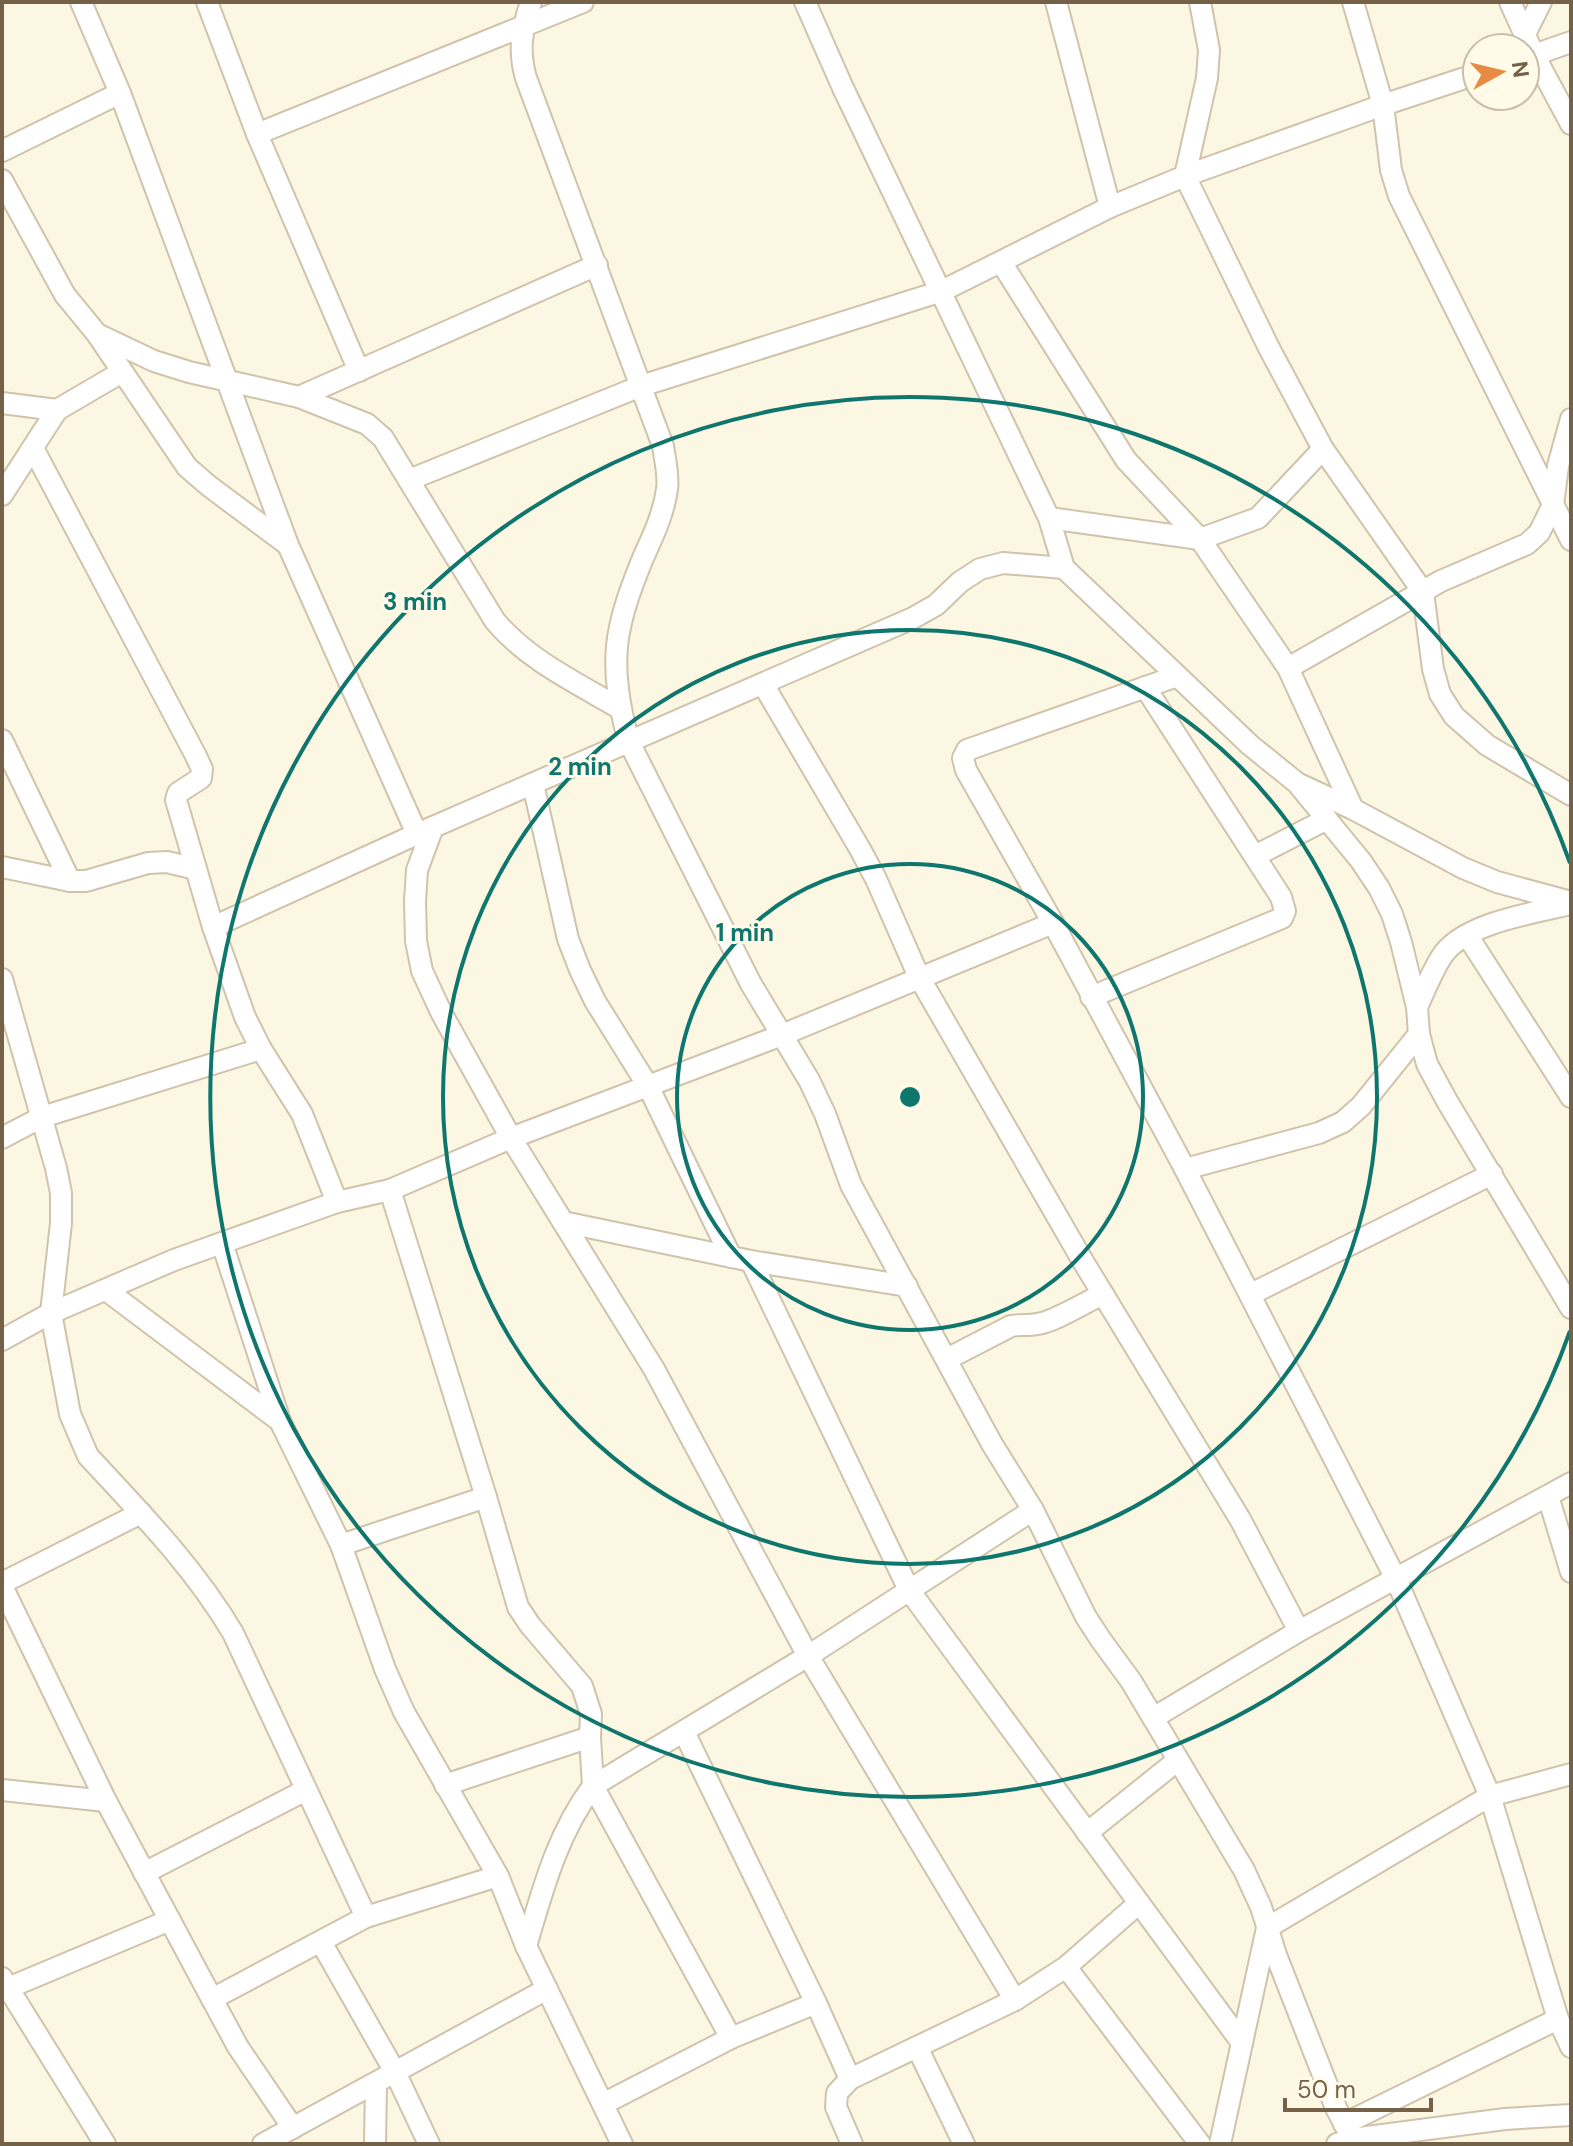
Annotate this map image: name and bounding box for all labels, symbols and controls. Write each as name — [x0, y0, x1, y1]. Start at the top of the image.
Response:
north arrow — [1461, 32, 1541, 112]
text: N — [1505, 59, 1536, 79]
text: 3 min — [383, 586, 447, 617]
text: 2 min — [548, 751, 612, 782]
text: 1 min — [716, 917, 774, 948]
centre of rings — [896, 1083, 924, 1111]
scale bar — [1285, 2062, 1431, 2112]
text: 50 m — [1297, 2074, 1356, 2105]

